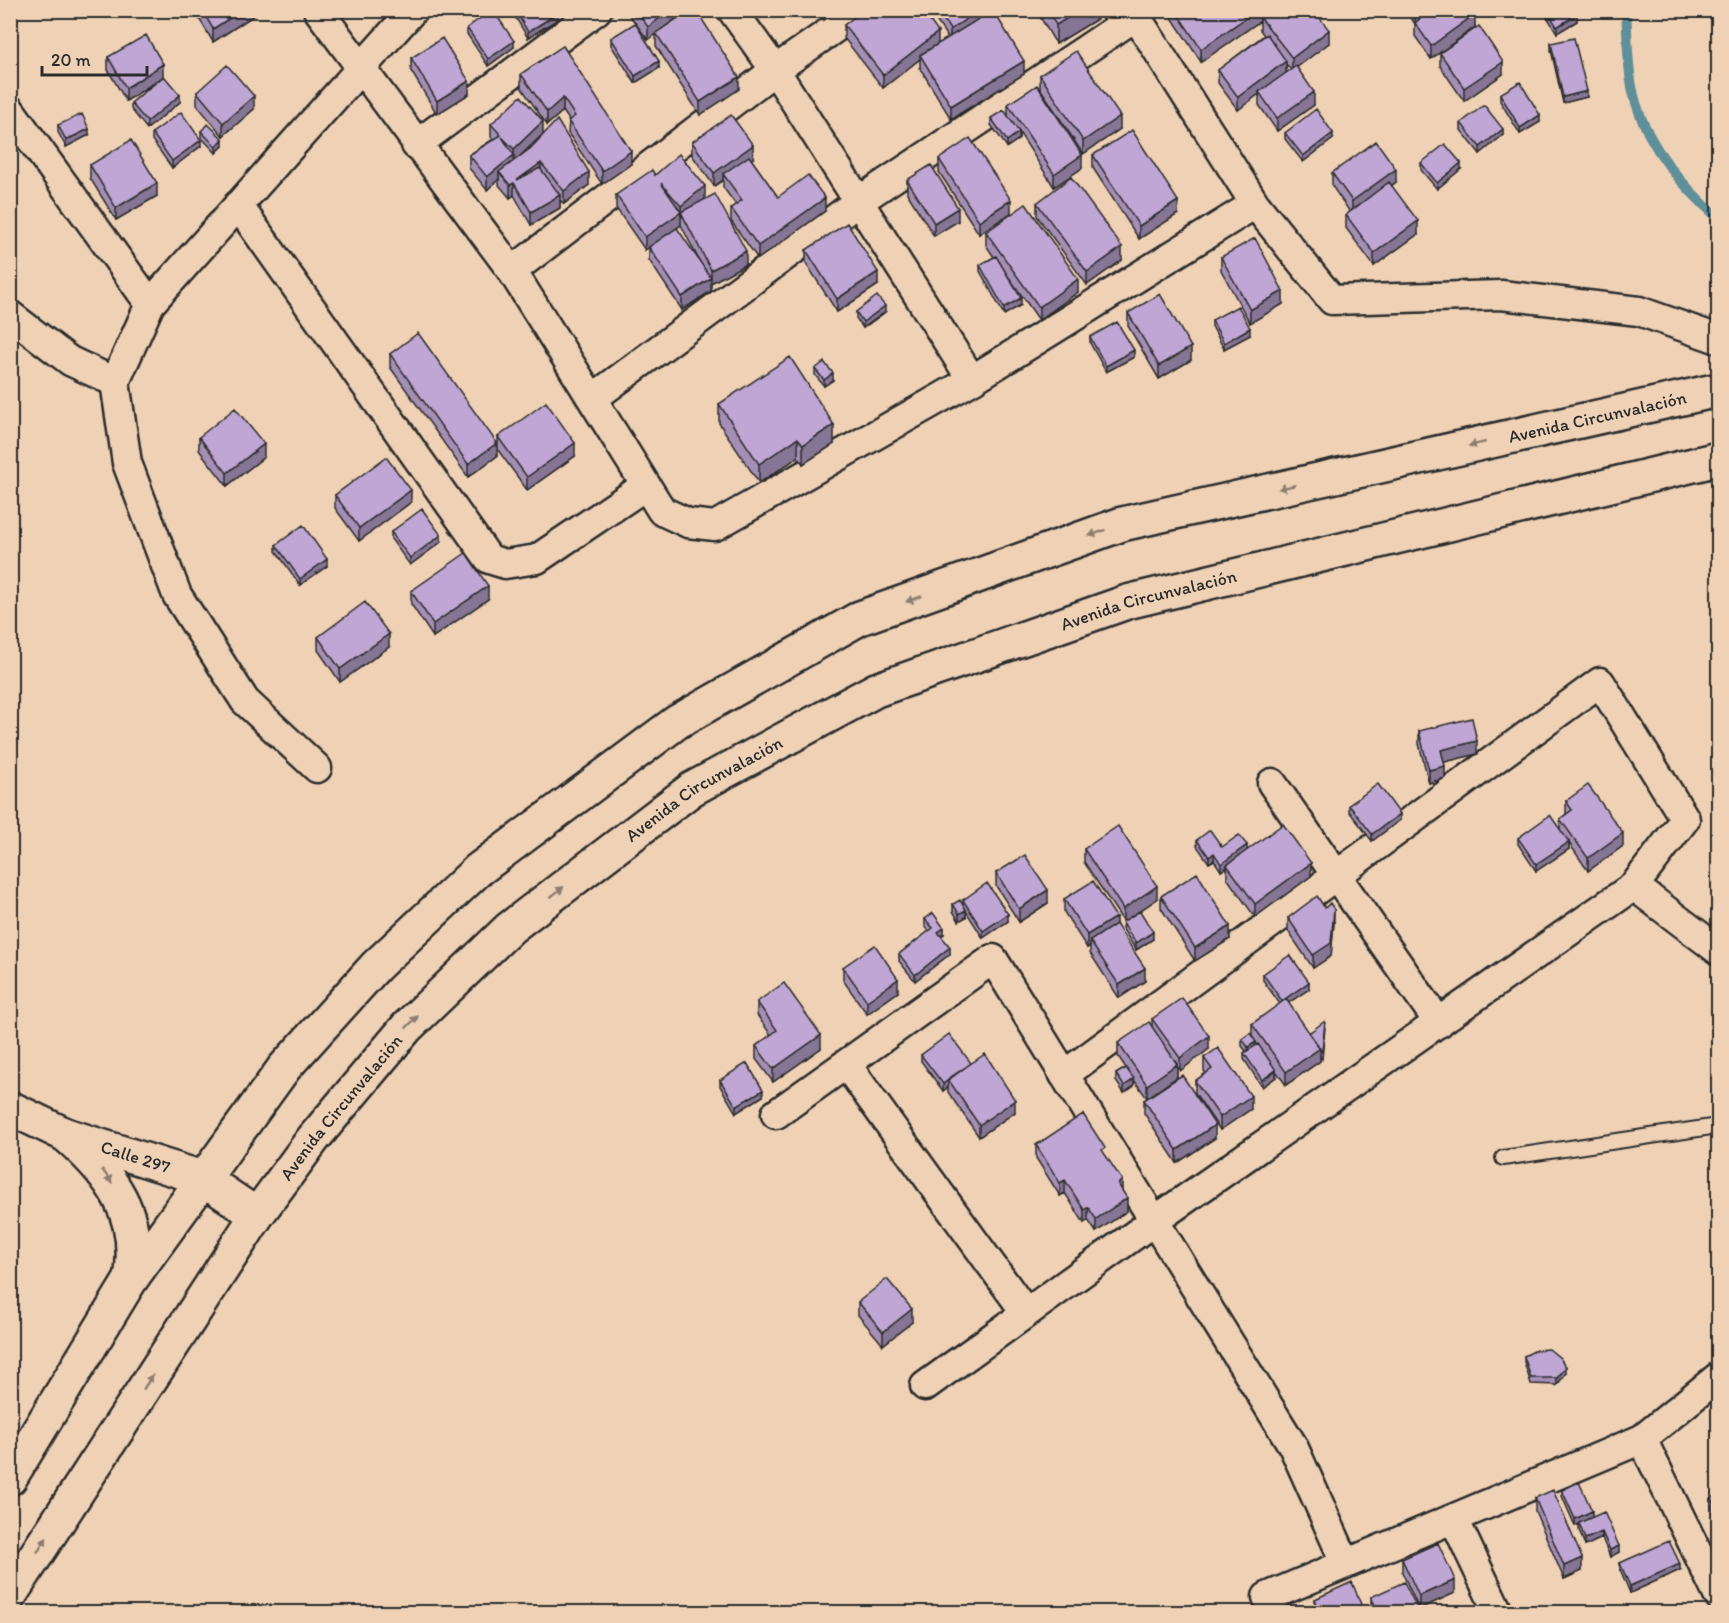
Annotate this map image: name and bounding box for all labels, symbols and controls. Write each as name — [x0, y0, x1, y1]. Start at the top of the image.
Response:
scale bar — [42, 39, 147, 77]
text: 20 m — [51, 49, 91, 71]
street label: Avenida Circunvalación — [1506, 386, 1688, 448]
one-way arrow — [1468, 440, 1486, 450]
one-way arrow — [1277, 483, 1296, 492]
one-way arrow — [1088, 528, 1106, 538]
street label: Avenida Circunvalación — [1058, 565, 1239, 635]
one-way arrow — [905, 594, 923, 604]
street label: Avenida Circunvalación — [621, 731, 786, 847]
one-way arrow — [549, 886, 565, 898]
one-way arrow — [405, 1016, 419, 1030]
street label: Avenida Circunvalación — [275, 1030, 407, 1185]
street label: Calle 297 — [98, 1136, 173, 1178]
one-way arrow — [100, 1169, 112, 1184]
one-way arrow — [142, 1373, 153, 1390]
one-way arrow — [36, 1538, 48, 1554]

